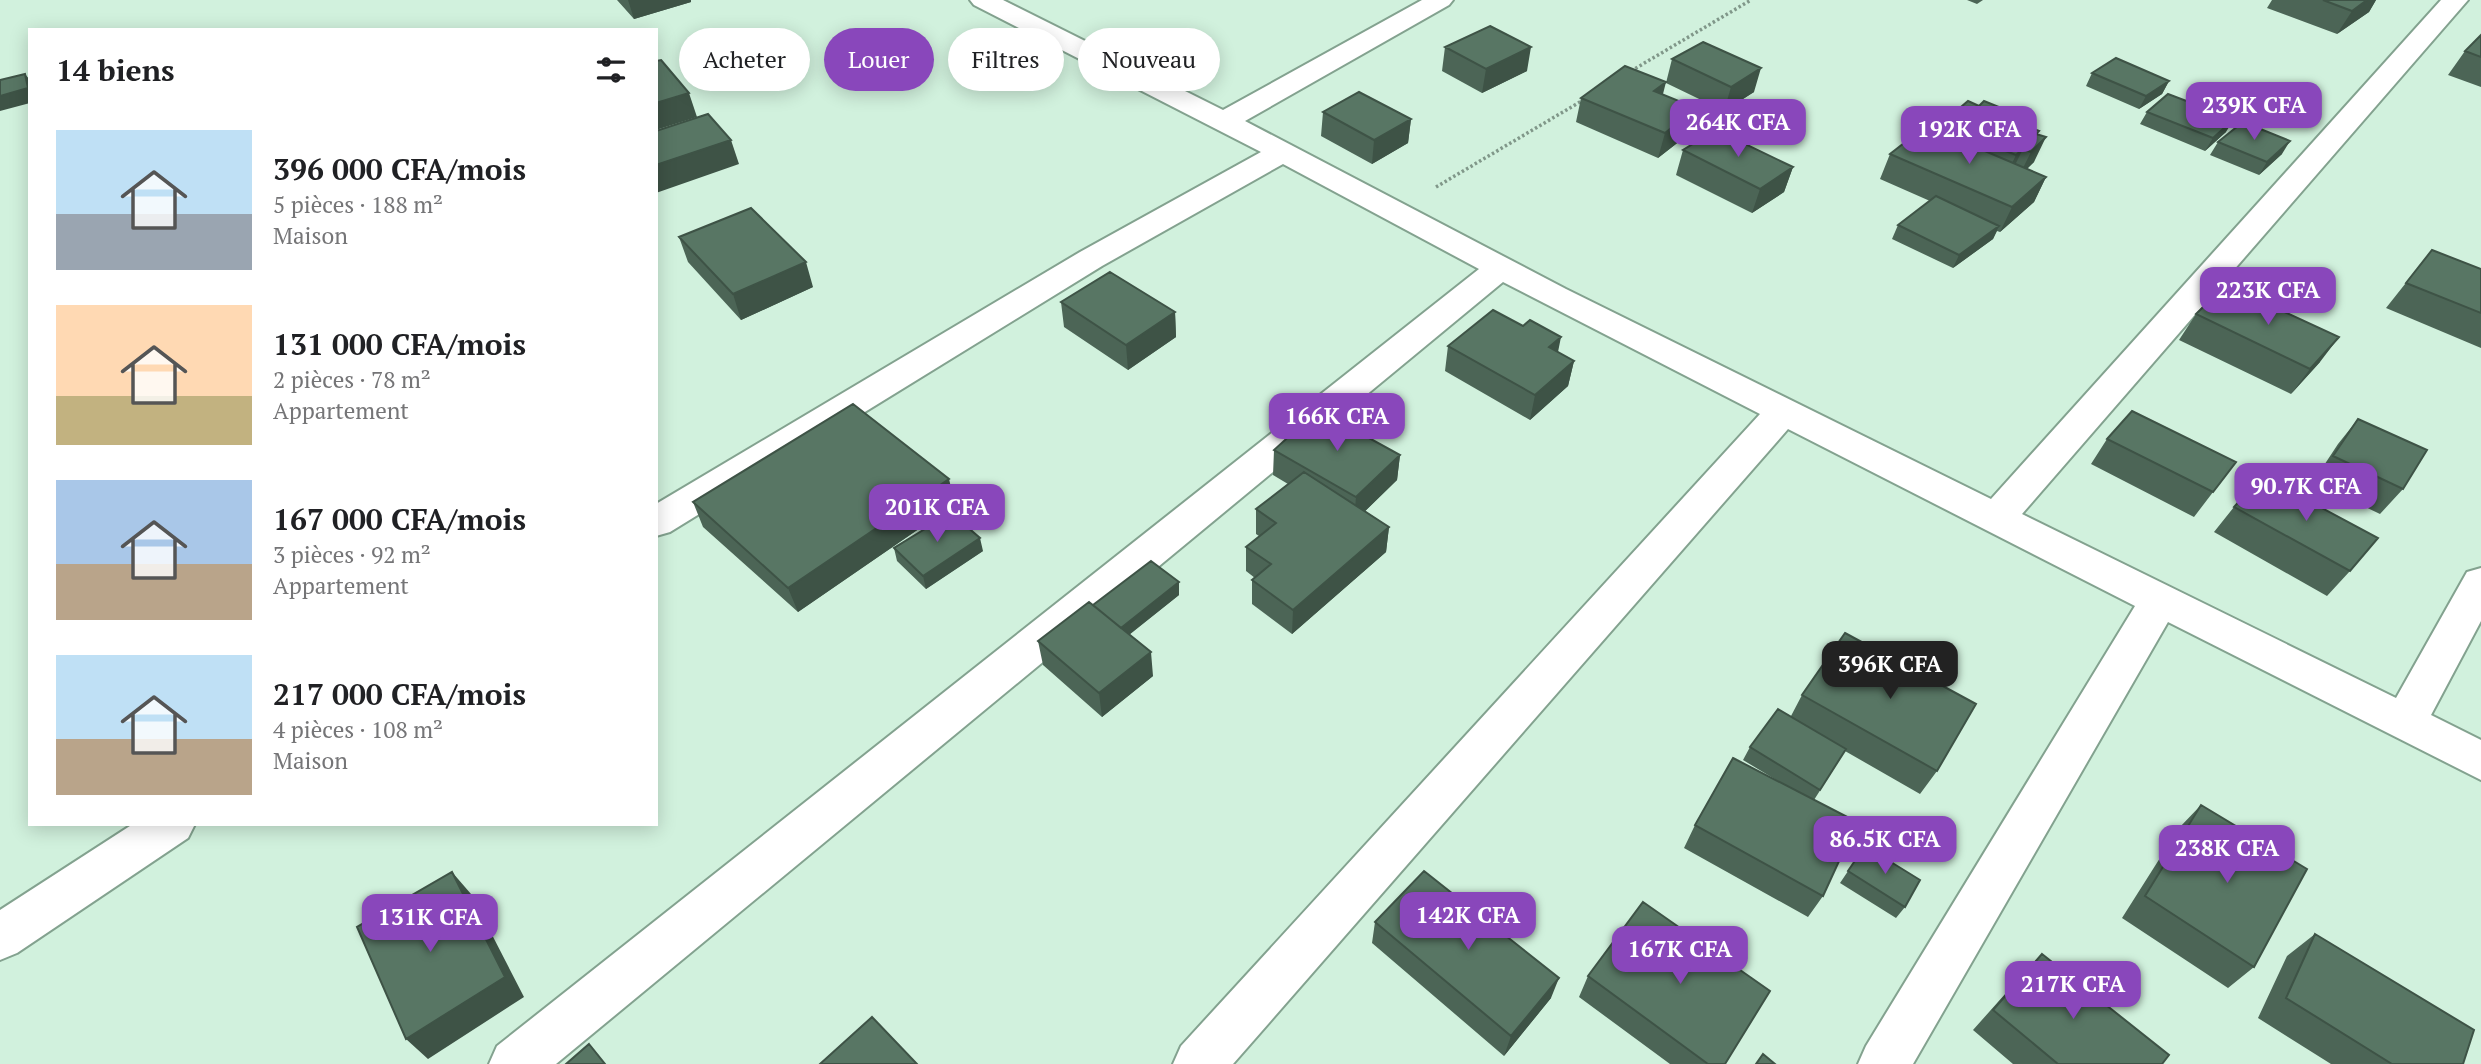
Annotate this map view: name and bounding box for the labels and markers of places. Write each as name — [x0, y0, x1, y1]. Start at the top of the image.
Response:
pin: 239K CFA — [2182, 82, 2326, 142]
pin: 264K CFA — [1666, 100, 1810, 159]
pin: 192K CFA — [1897, 106, 2041, 166]
pin: 223K CFA — [2196, 268, 2340, 327]
pin: 166K CFA — [1265, 393, 1409, 453]
pin: 90.7K CFA — [2226, 463, 2386, 523]
pin: 201K CFA — [865, 484, 1009, 544]
pin: 396K CFA — [1818, 642, 1962, 701]
pin: 86.5K CFA — [1805, 816, 1965, 876]
pin: 238K CFA — [2155, 826, 2299, 885]
pin: 142K CFA — [1396, 892, 1540, 952]
pin: 131K CFA — [358, 894, 502, 954]
pin: 167K CFA — [1608, 926, 1752, 986]
pin: 217K CFA — [2001, 962, 2145, 1021]

